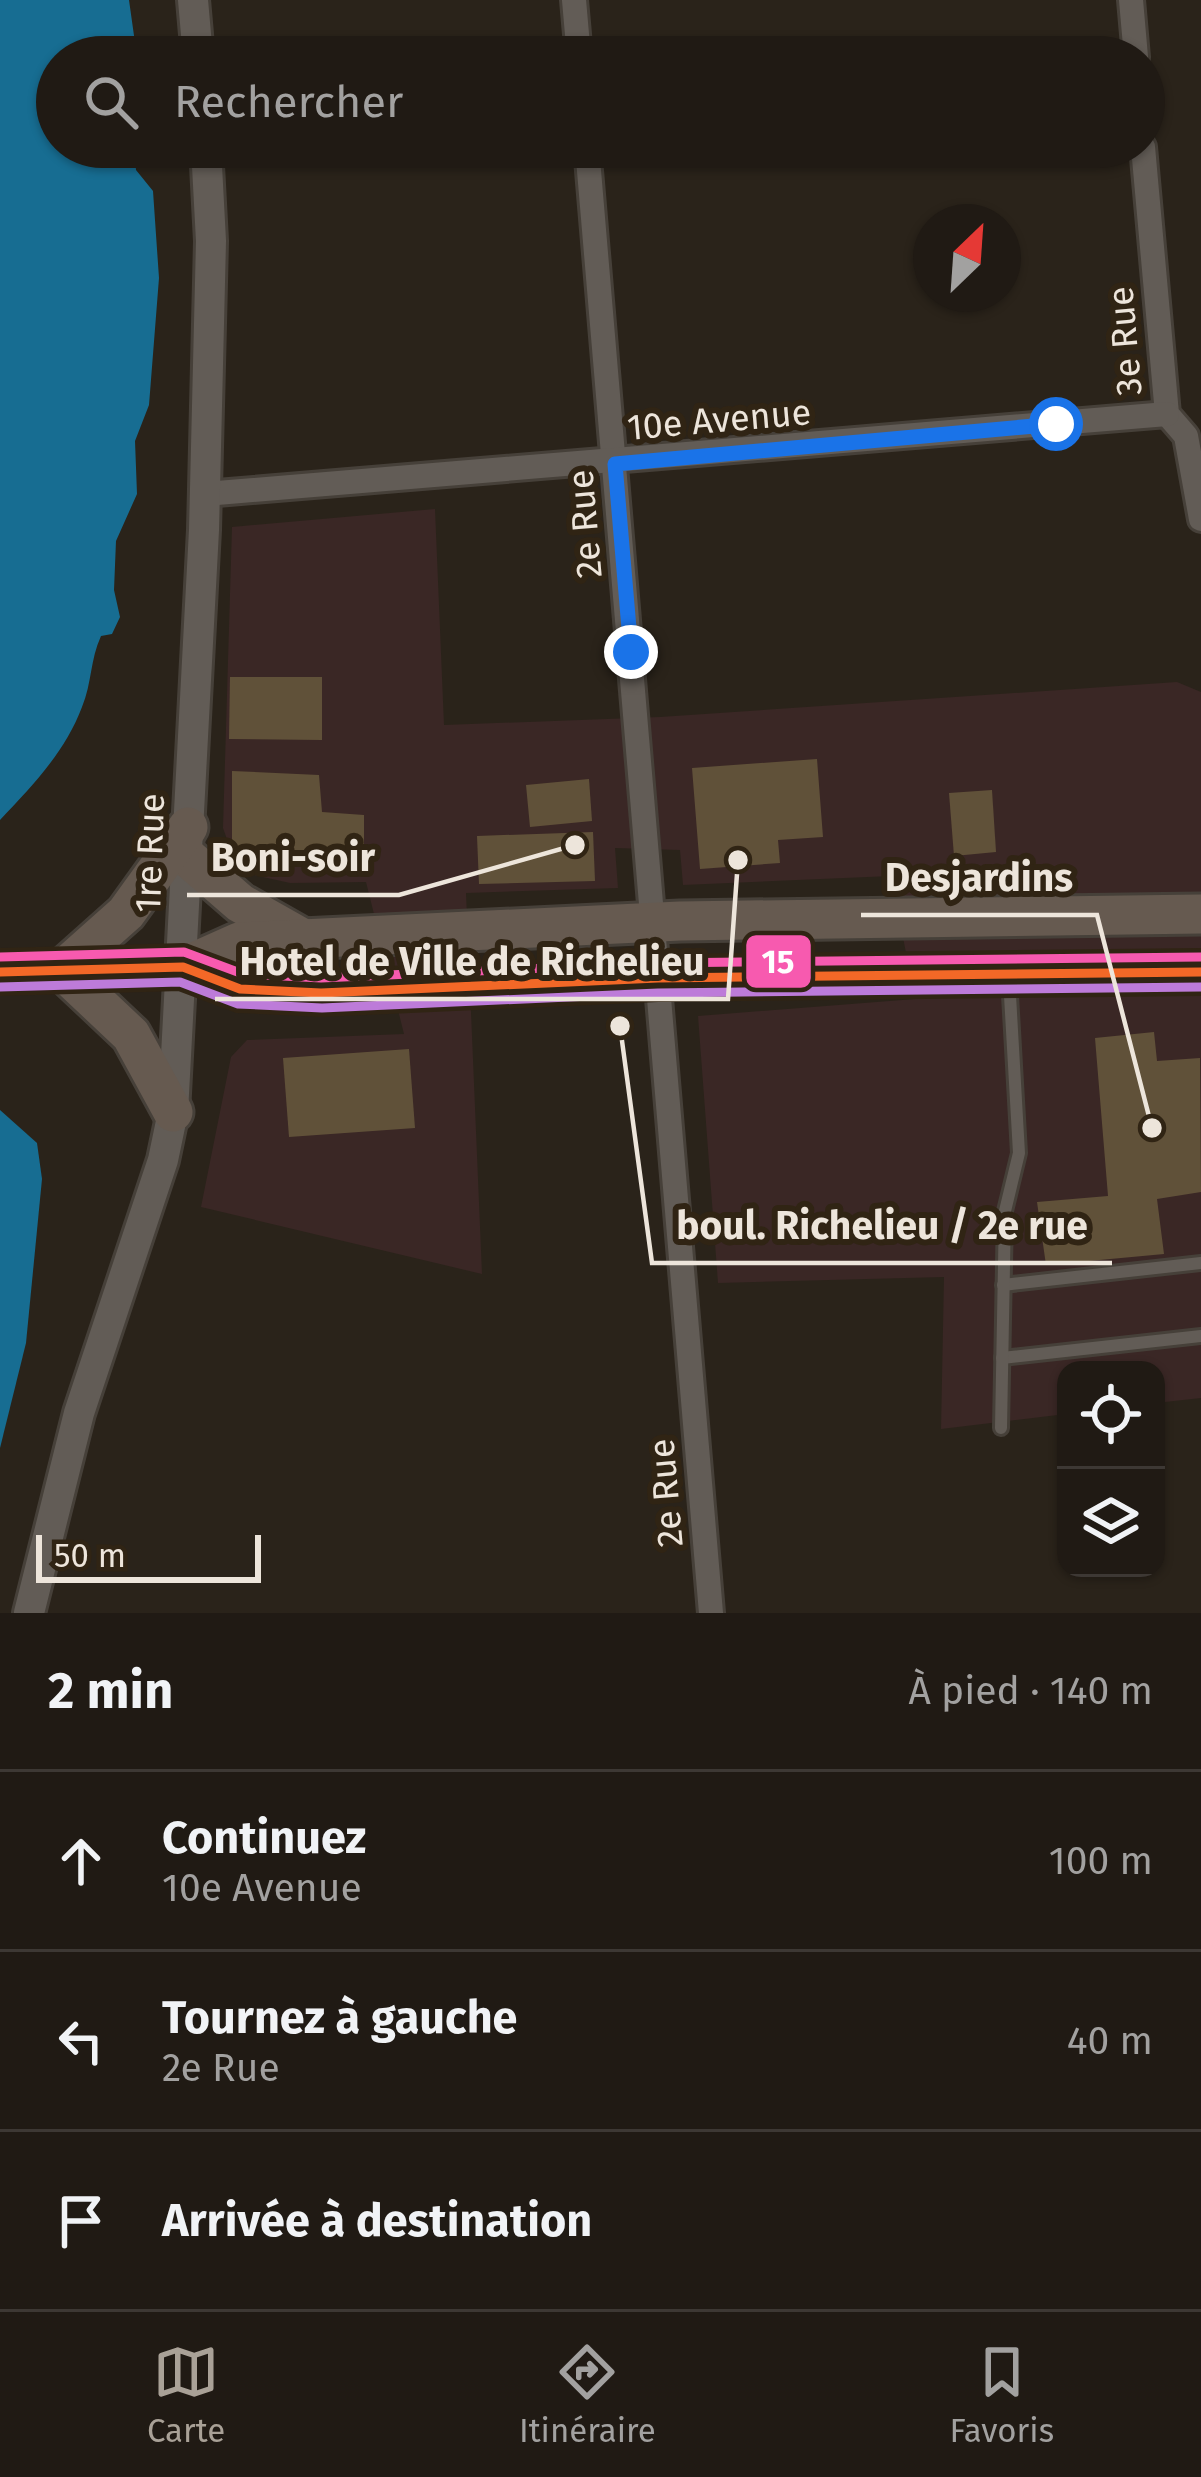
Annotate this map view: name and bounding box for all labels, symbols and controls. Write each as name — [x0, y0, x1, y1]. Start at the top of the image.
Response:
search box — [36, 36, 1165, 168]
icon: search — [78, 69, 144, 135]
text: Rechercher — [174, 75, 403, 129]
north arrow — [913, 204, 1021, 312]
street label: 3e Rue — [1098, 284, 1152, 397]
street label: 10e Avenue — [625, 390, 813, 450]
route start — [1029, 397, 1083, 451]
street label: 2e Rue — [558, 468, 612, 580]
route end — [604, 625, 658, 679]
street label: 1re Rue — [126, 792, 174, 914]
callout: Boni-soir — [187, 820, 399, 895]
text: Boni-soir — [211, 835, 376, 881]
callout: Desjardins — [861, 840, 1097, 915]
text: Desjardins — [885, 855, 1073, 901]
callout: Hotel de Ville de Richelieu — [215, 924, 728, 999]
line badge: 15 — [744, 933, 813, 990]
text: Hotel de Ville de Richelieu — [240, 939, 704, 985]
text: 15 — [762, 942, 795, 982]
callout: boul. Richelieu / 2e rue — [652, 1188, 1112, 1263]
text: boul. Richelieu / 2e rue — [676, 1203, 1088, 1249]
map controls — [1057, 1361, 1165, 1577]
button: locate — [1057, 1361, 1165, 1469]
street label: 2e Rue — [639, 1437, 693, 1549]
button: layers — [1057, 1469, 1165, 1577]
scale bar — [36, 1529, 261, 1582]
text: 50 m — [54, 1536, 126, 1576]
text: 2 min — [48, 1660, 173, 1722]
text: À pied · 140 m — [908, 1668, 1153, 1714]
text: Continuez — [162, 1811, 366, 1865]
icon: ahead — [48, 1828, 114, 1894]
text: 100 m — [1049, 1838, 1153, 1884]
text: 10e Avenue — [162, 1865, 362, 1911]
text: Tournez à gauche — [162, 1991, 517, 2045]
icon: left — [48, 2008, 114, 2074]
text: 40 m — [1067, 2018, 1153, 2064]
text: 2e Rue — [162, 2045, 280, 2091]
icon: arrive — [48, 2188, 114, 2254]
text: Arrivée à destination — [162, 2194, 592, 2248]
tab: Carte — [147, 2339, 225, 2451]
tab: Itinéraire — [519, 2339, 656, 2451]
tab: Favoris — [950, 2339, 1054, 2451]

